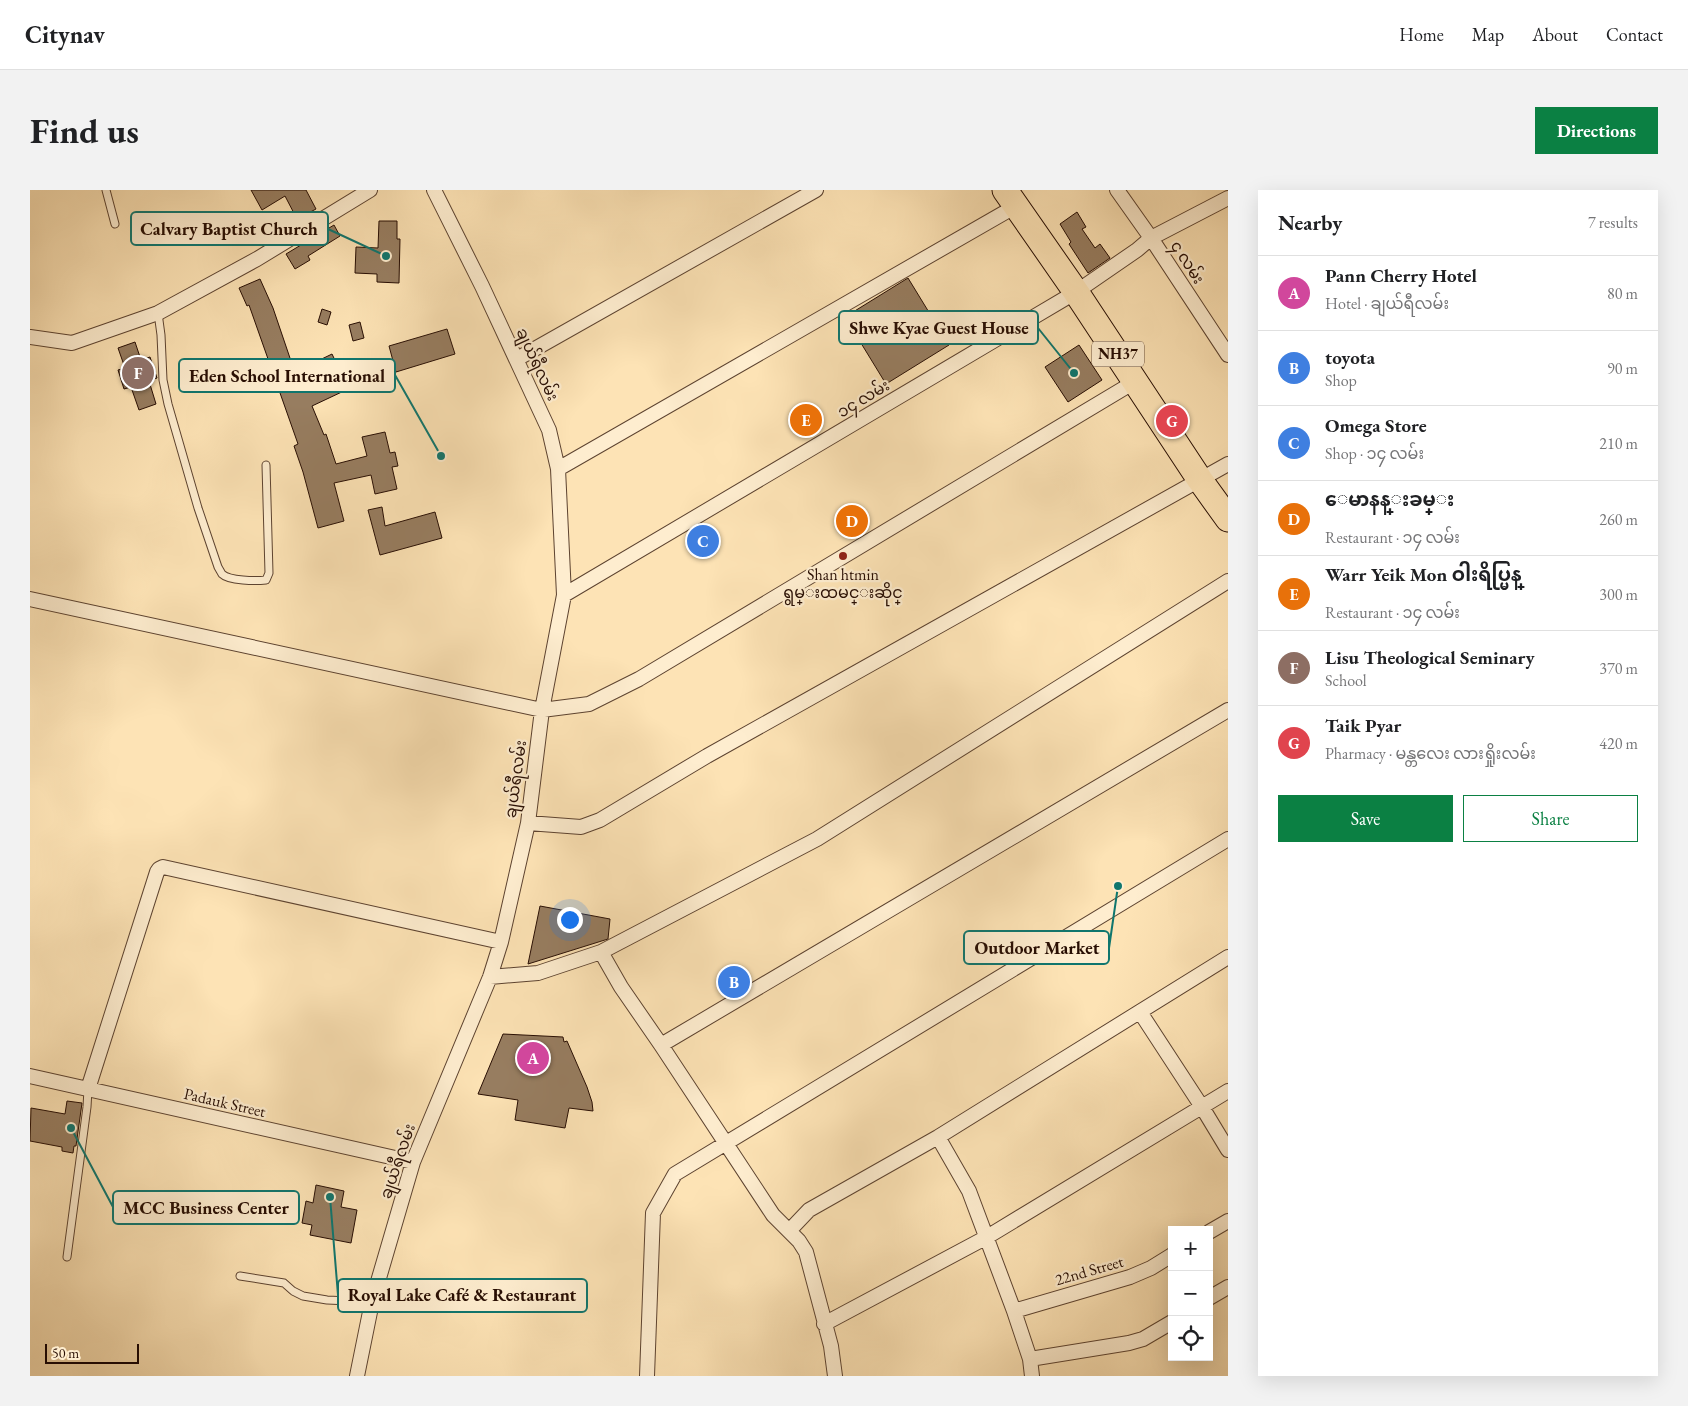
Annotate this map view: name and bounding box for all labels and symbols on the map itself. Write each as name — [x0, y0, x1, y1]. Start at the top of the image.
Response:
callout: Calvary Baptist Church — [131, 212, 328, 245]
text: Calvary Baptist Church — [140, 217, 318, 240]
street label: ၄ လမ်း — [1163, 236, 1210, 290]
callout: Shwe Kyae Guest House — [839, 311, 1038, 344]
text: Shwe Kyae Guest House — [849, 316, 1029, 339]
street label: ချယ်ရီလမ်း — [509, 324, 565, 405]
road number: NH37 — [1092, 342, 1144, 366]
pin: F — [122, 354, 154, 392]
callout: Eden School International — [179, 359, 395, 392]
text: Eden School International — [189, 364, 385, 387]
street label: ၁၄ လမ်း — [833, 374, 895, 425]
pin: E — [790, 401, 822, 439]
pin: G — [1156, 402, 1188, 440]
pin: D — [836, 502, 868, 540]
pin: C — [687, 522, 719, 560]
marker: Shan htmin ရွမ္းထမင္းဆိုင္ — [837, 550, 849, 562]
place label: Shan htmin ရွမ္းထမင္းဆိုင္ — [783, 564, 903, 607]
street label: ချယ်ရီလမ်း — [499, 739, 534, 820]
your location — [557, 907, 583, 933]
callout: Outdoor Market — [964, 931, 1109, 964]
text: Outdoor Market — [974, 936, 1100, 959]
pin: B — [718, 963, 750, 1001]
pin: A — [517, 1039, 549, 1077]
street label: Padauk Street — [182, 1083, 268, 1122]
street label: ချယ်ရီလမ်း — [374, 1120, 423, 1203]
callout: MCC Business Center — [113, 1191, 299, 1224]
text: MCC Business Center — [123, 1196, 290, 1219]
street label: 22nd Street — [1052, 1251, 1126, 1290]
callout: Royal Lake Café & Restaurant — [338, 1279, 587, 1312]
text: Royal Lake Café & Restaurant — [348, 1283, 577, 1306]
scale bar — [45, 1341, 139, 1364]

